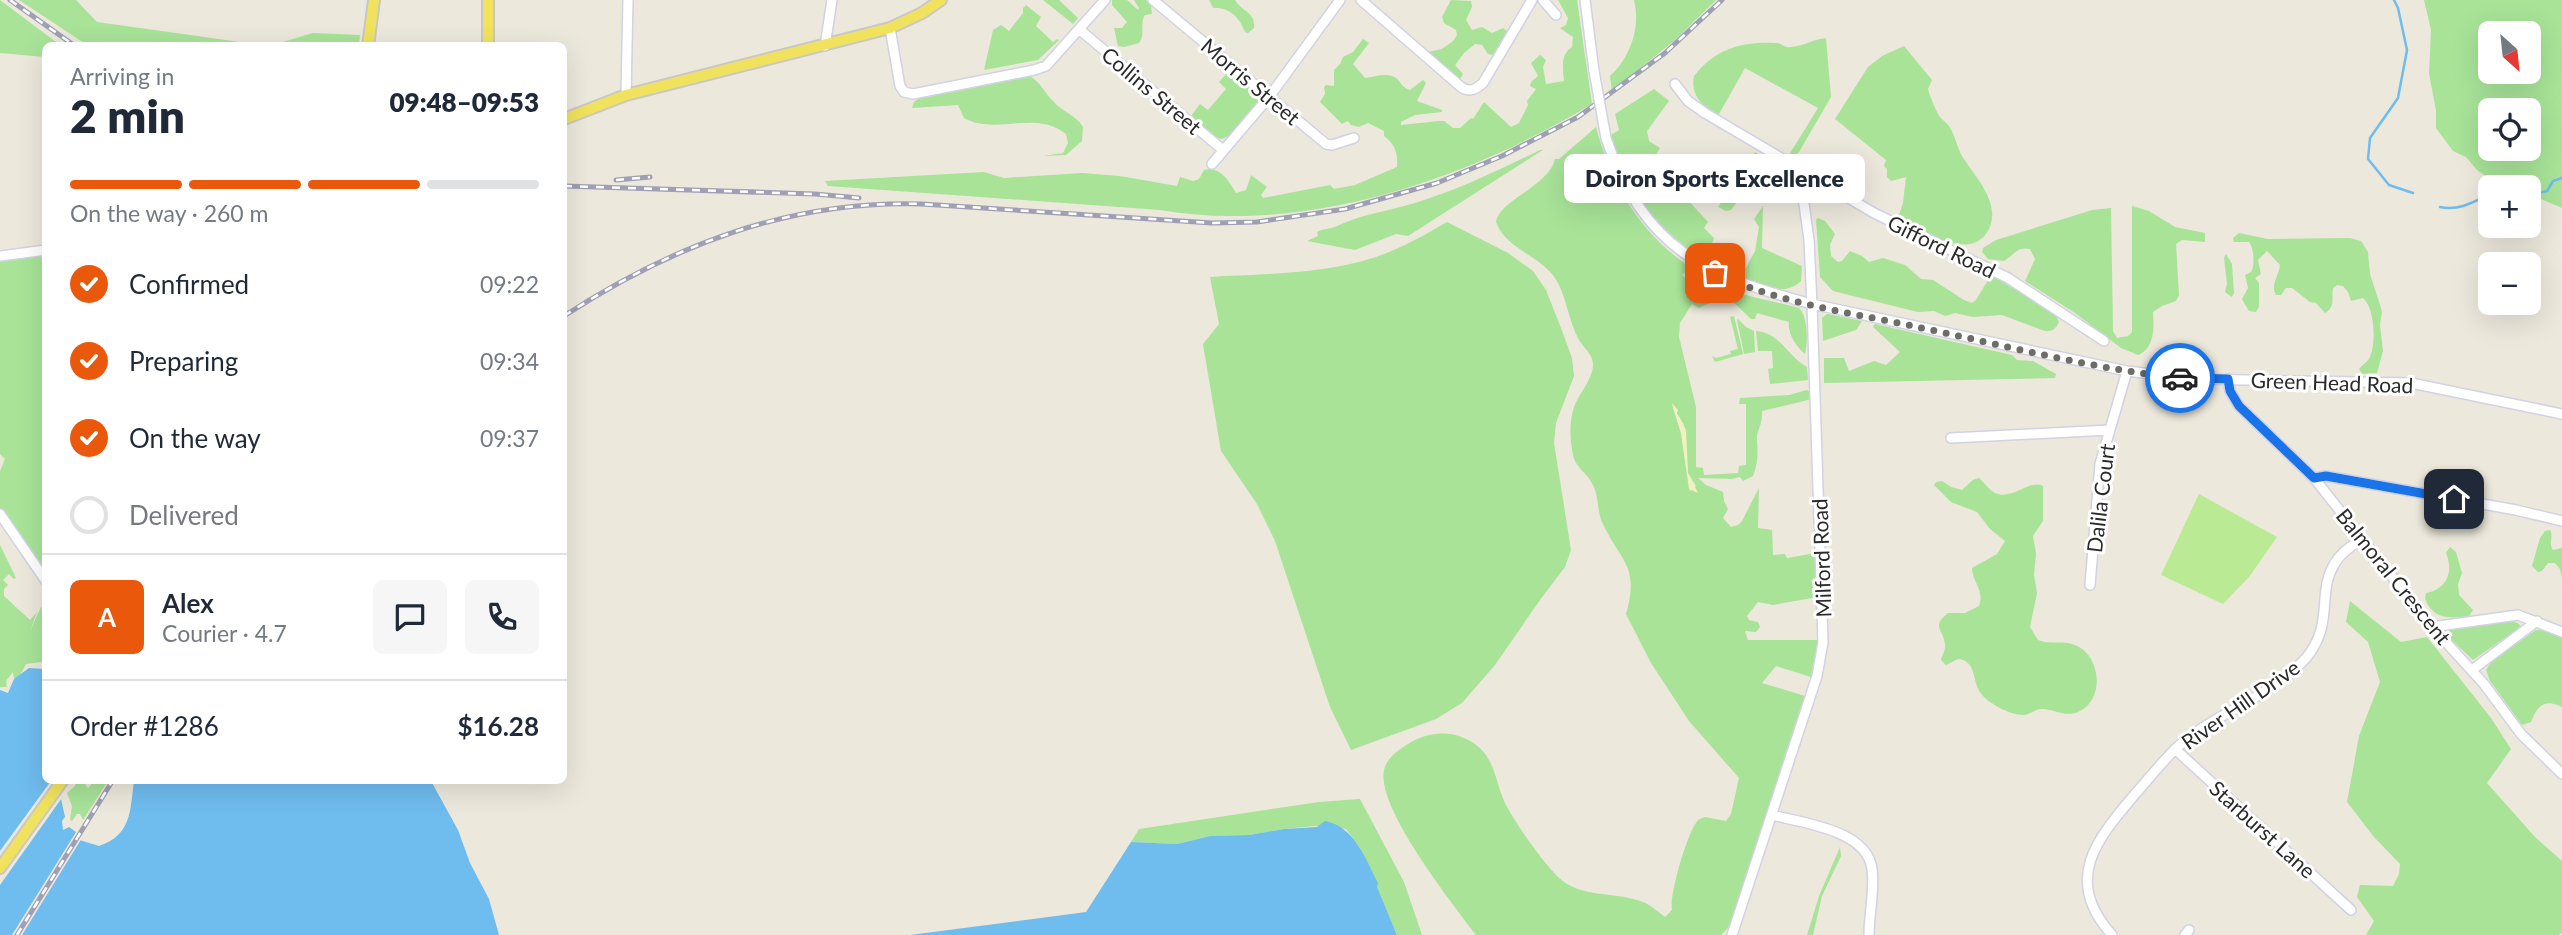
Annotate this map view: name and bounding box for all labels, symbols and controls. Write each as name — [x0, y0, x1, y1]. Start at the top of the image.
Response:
north arrow — [2478, 21, 2541, 84]
map controls — [2478, 21, 2541, 315]
street label: Morris Street — [1197, 32, 1306, 130]
street label: Collins Street — [1097, 41, 1207, 139]
text: Arriving in — [70, 62, 174, 90]
text: 09:48–09:53 — [389, 86, 539, 118]
text: 2 min — [70, 88, 185, 143]
button: locate — [2478, 98, 2541, 161]
callout: Doiron Sports Excellence — [1564, 154, 1866, 203]
text: Doiron Sports Excellence — [1585, 164, 1844, 192]
button: + — [2478, 175, 2541, 238]
text: On the way · 260 m — [70, 199, 269, 227]
street label: Gifford Road — [1884, 209, 2000, 283]
pin — [1685, 243, 1745, 303]
button: − — [2478, 252, 2541, 315]
icon: bag — [1696, 254, 1734, 292]
icon: check — [70, 265, 108, 303]
text: Confirmed — [129, 268, 249, 300]
text: 09:22 — [480, 270, 539, 298]
icon: check — [70, 342, 108, 380]
courier — [2145, 343, 2215, 413]
text: Preparing — [129, 345, 238, 377]
text: 09:34 — [480, 347, 539, 375]
icon: car — [2161, 359, 2199, 397]
street label: Green Head Road — [2250, 367, 2414, 397]
icon: check — [70, 419, 108, 457]
text: On the way — [129, 422, 261, 454]
text: 09:37 — [480, 424, 539, 452]
street label: Dalila Court — [2081, 442, 2119, 554]
pin — [2424, 469, 2484, 529]
icon: home — [2435, 480, 2473, 518]
street label: Milford Road — [1806, 498, 1836, 618]
text: Delivered — [129, 499, 239, 531]
street label: Balmoral Crescent — [2332, 503, 2457, 649]
button: chat — [373, 580, 447, 654]
button: phone — [465, 580, 539, 654]
text: Alex — [162, 587, 214, 619]
text: A — [98, 601, 116, 633]
text: Courier · 4.7 — [162, 619, 287, 647]
street label: River Hill Drive — [2176, 654, 2304, 754]
text: Order #1286 — [70, 710, 219, 742]
text: $16.28 — [457, 710, 539, 742]
street label: Starburst Lane — [2205, 775, 2321, 883]

